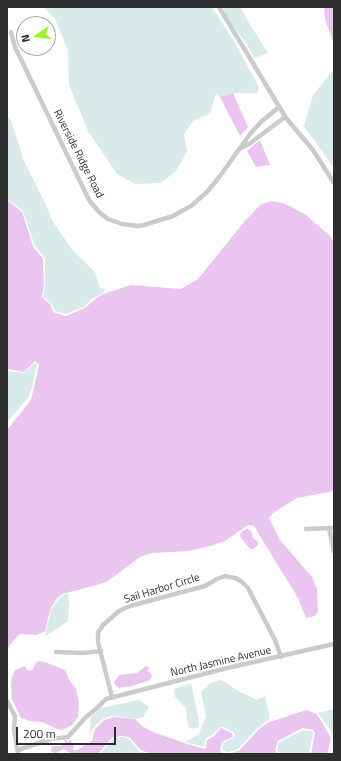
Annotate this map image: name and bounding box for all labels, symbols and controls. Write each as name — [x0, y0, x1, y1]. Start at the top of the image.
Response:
north arrow — [16, 16, 56, 56]
text: N — [17, 33, 34, 44]
street label: Riverside Ridge Road — [50, 108, 106, 200]
street label: Sail Harbor Circle — [123, 571, 201, 607]
street label: North Jasmine Avenue — [169, 644, 273, 680]
scale bar — [18, 719, 118, 745]
text: 200 m — [23, 724, 56, 743]

